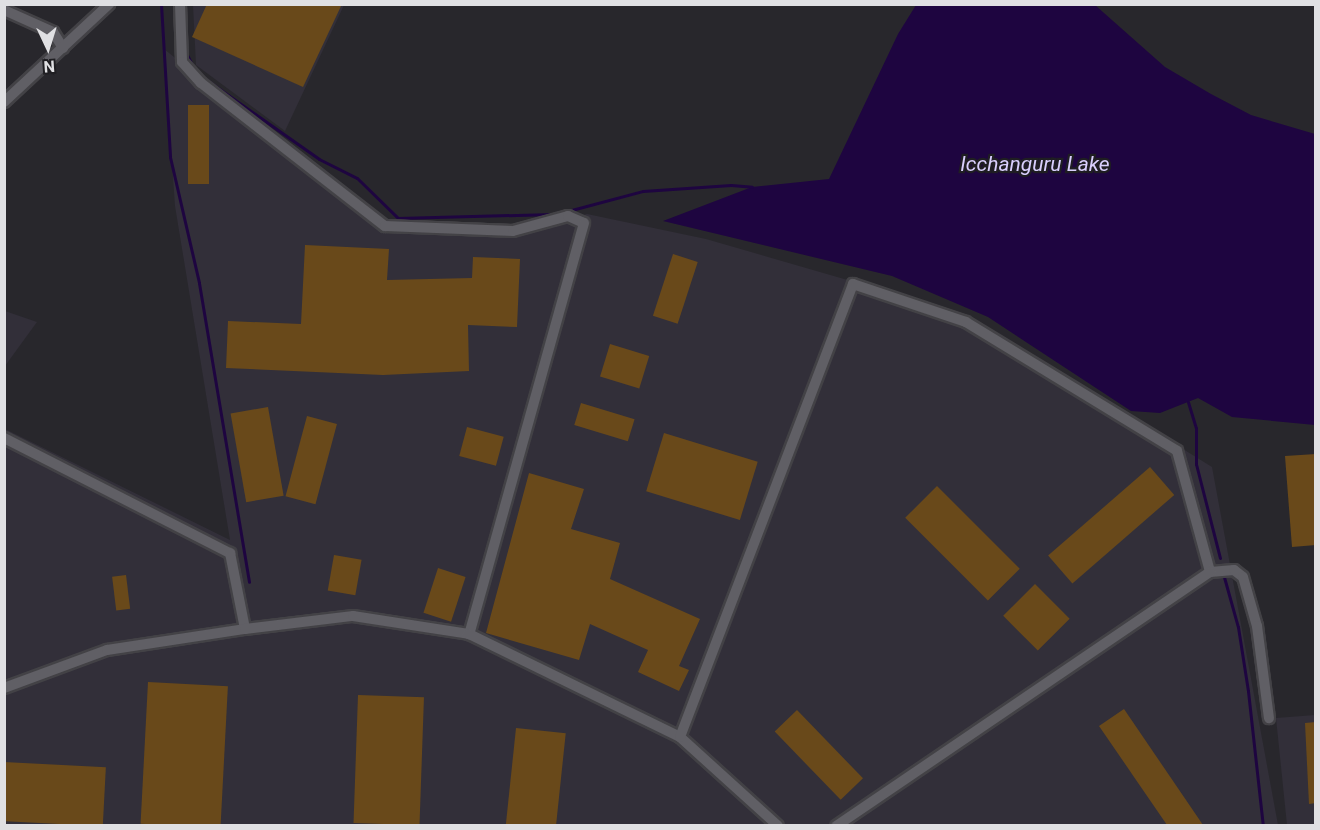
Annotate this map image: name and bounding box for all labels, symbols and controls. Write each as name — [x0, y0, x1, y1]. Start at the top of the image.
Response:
north arrow — [18, 18, 78, 78]
text: N — [43, 57, 56, 76]
water label: Icchanguru Lake — [960, 151, 1110, 177]

